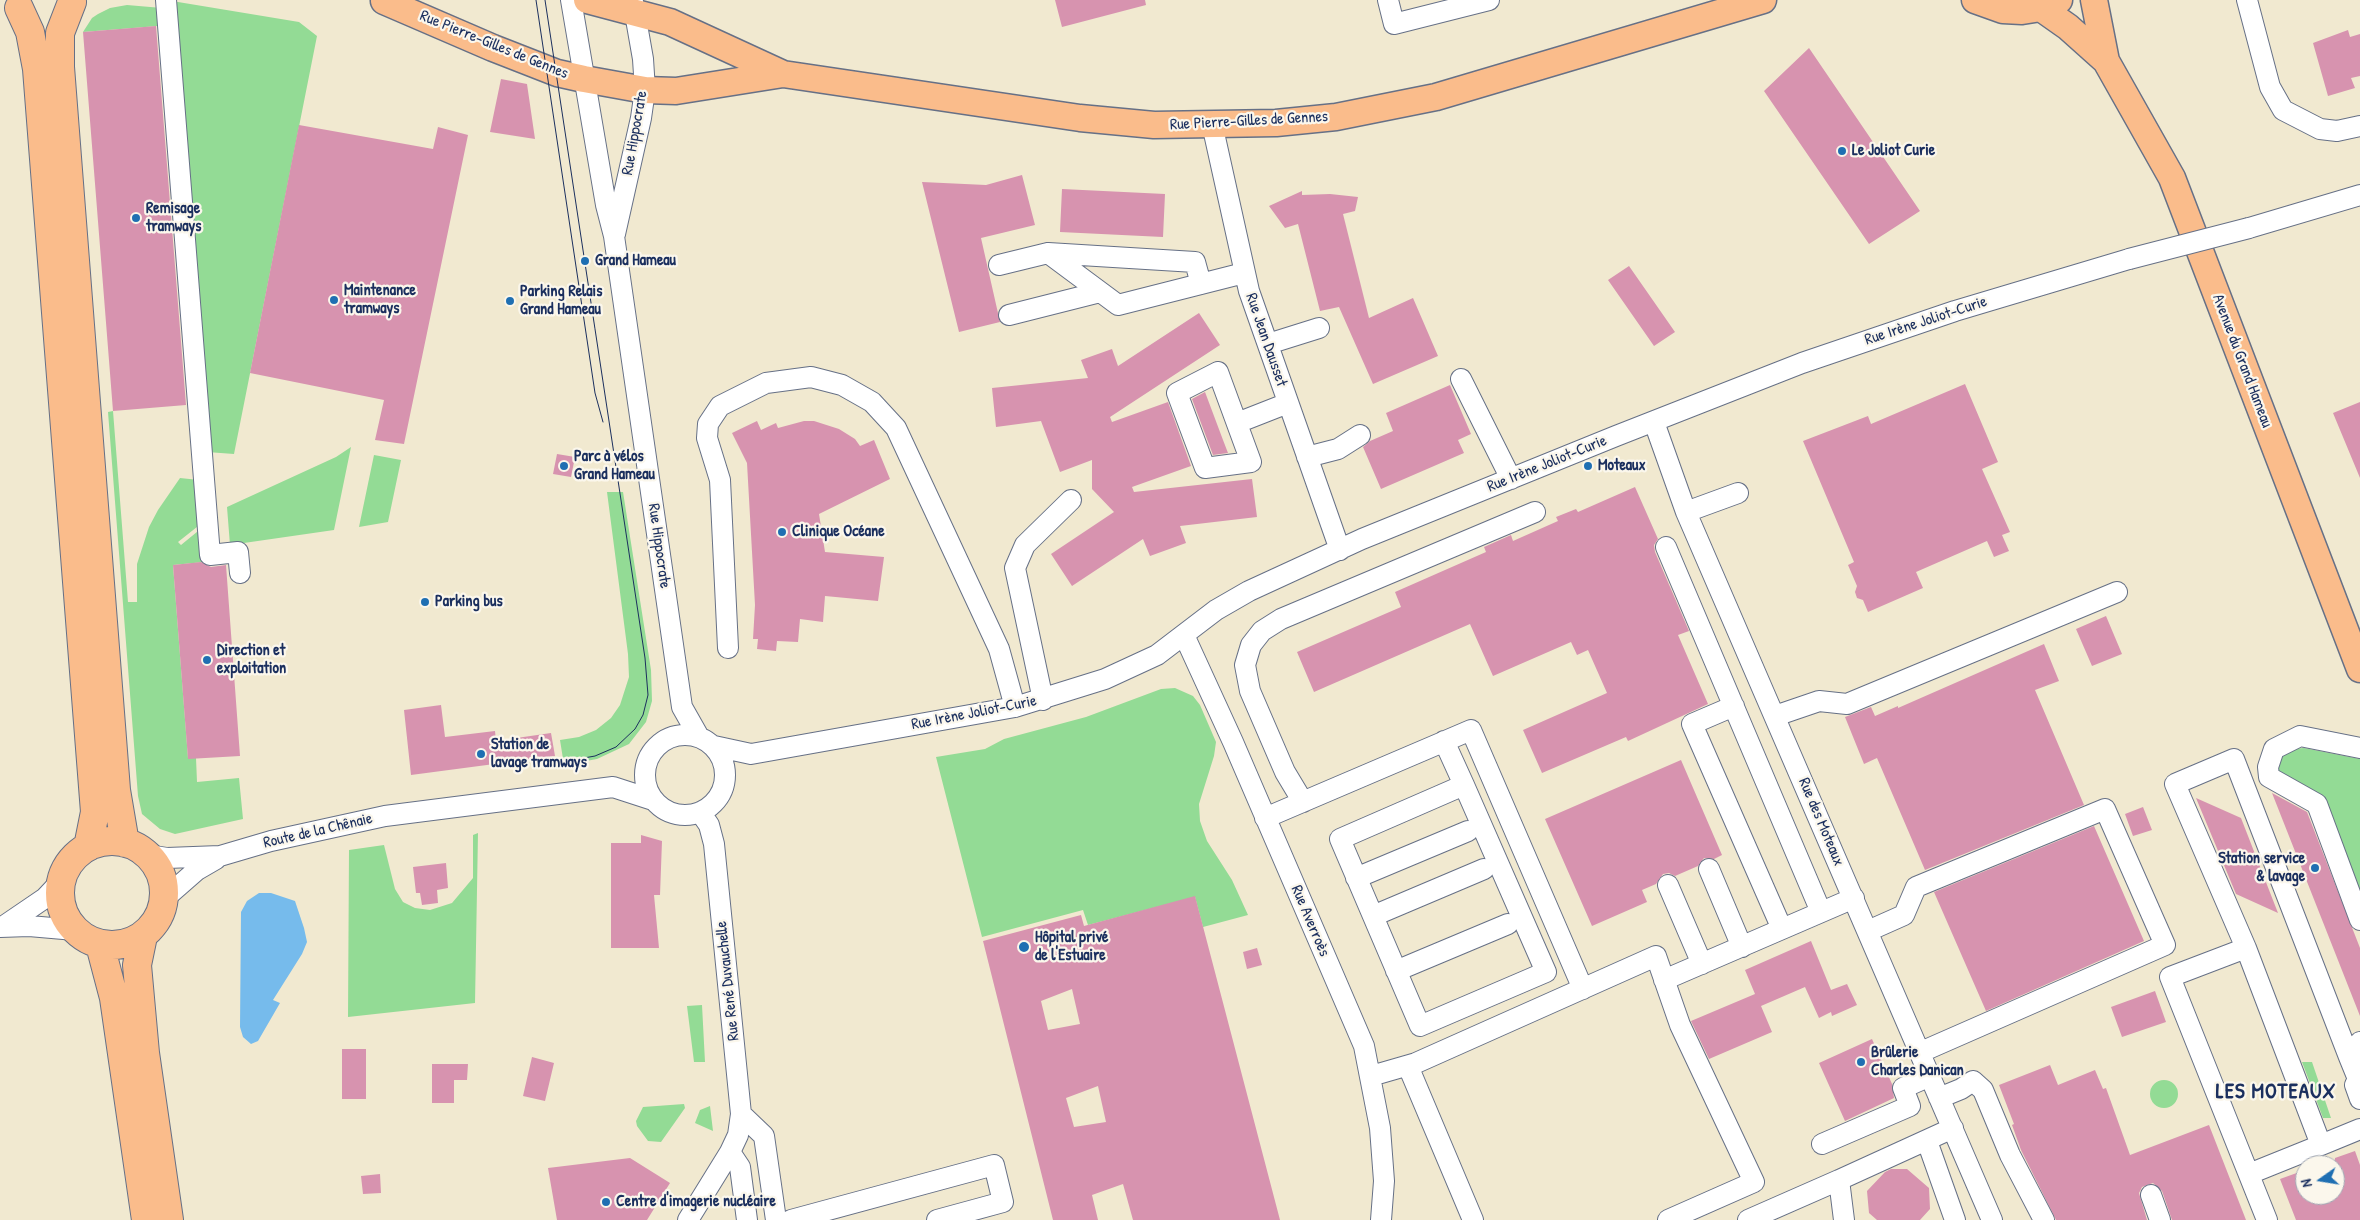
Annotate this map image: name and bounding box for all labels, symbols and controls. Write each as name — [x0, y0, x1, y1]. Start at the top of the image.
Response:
street label: Rue Pierre-Gilles de Gennes — [417, 6, 571, 84]
street label: Rue Hippocrate — [618, 89, 652, 177]
street label: Rue Pierre-Gilles de Gennes — [1170, 107, 1328, 135]
place label: Le Joliot Curie — [1852, 141, 1935, 161]
marker: Le Joliot Curie — [1836, 145, 1848, 157]
place label: Remisage tramways — [146, 199, 201, 237]
marker: Remisage tramways — [130, 212, 142, 224]
place label: Grand Hameau — [595, 251, 676, 271]
marker: Grand Hameau — [579, 255, 591, 267]
place label: Maintenance tramways — [344, 281, 416, 319]
place label: Parking Relais Grand Hameau — [520, 282, 602, 320]
street label: Rue Jean Dausset — [1241, 291, 1291, 389]
street label: Avenue du Grand Hameau — [2208, 291, 2276, 431]
street label: Rue Irène Joliot-Curie — [1863, 292, 1989, 350]
marker: Maintenance tramways — [328, 294, 340, 306]
marker: Parking Relais Grand Hameau — [504, 295, 516, 307]
street label: Rue Irène Joliot-Curie — [1484, 431, 1610, 497]
place label: Parc à vélos Grand Hameau — [574, 447, 655, 485]
place label: Moteaux — [1598, 456, 1646, 476]
marker: Parc à vélos Grand Hameau — [558, 460, 570, 472]
marker: Moteaux — [1582, 460, 1594, 472]
street label: Rue Hippocrate — [644, 502, 674, 590]
place label: Clinique Océane — [792, 522, 885, 542]
marker: Clinique Océane — [776, 526, 788, 538]
place label: Parking bus — [435, 592, 503, 612]
marker: Parking bus — [419, 596, 431, 608]
place label: Direction et exploitation — [217, 641, 286, 679]
marker: Direction et exploitation — [201, 654, 213, 666]
street label: Rue Irène Joliot-Curie — [910, 691, 1038, 735]
place label: Station de lavage tramways — [491, 735, 587, 773]
marker: Station de lavage tramways — [475, 748, 487, 760]
street label: Rue des Moteaux — [1794, 775, 1848, 869]
street label: Route de la Chênaie — [262, 809, 374, 853]
place label: Station service & lavage — [2218, 849, 2305, 887]
marker: Station service & lavage — [2309, 862, 2321, 874]
street label: Rue Averroès — [1286, 882, 1334, 960]
street label: Rue René Duvauchelle — [712, 920, 744, 1042]
place label: Hôpital privé de l'Estuaire — [1035, 928, 1108, 966]
marker: Hôpital privé de l'Estuaire — [1017, 940, 1031, 954]
place label: Brûlerie Charles Danican — [1871, 1043, 1964, 1081]
marker: Brûlerie Charles Danican — [1855, 1056, 1867, 1068]
district label: LES MOTEAUX — [2214, 1079, 2338, 1105]
north arrow — [2295, 1155, 2345, 1205]
text: N — [2296, 1178, 2316, 1189]
place label: Centre d'imagerie nucléaire — [616, 1192, 776, 1212]
marker: Centre d'imagerie nucléaire — [600, 1196, 612, 1208]

